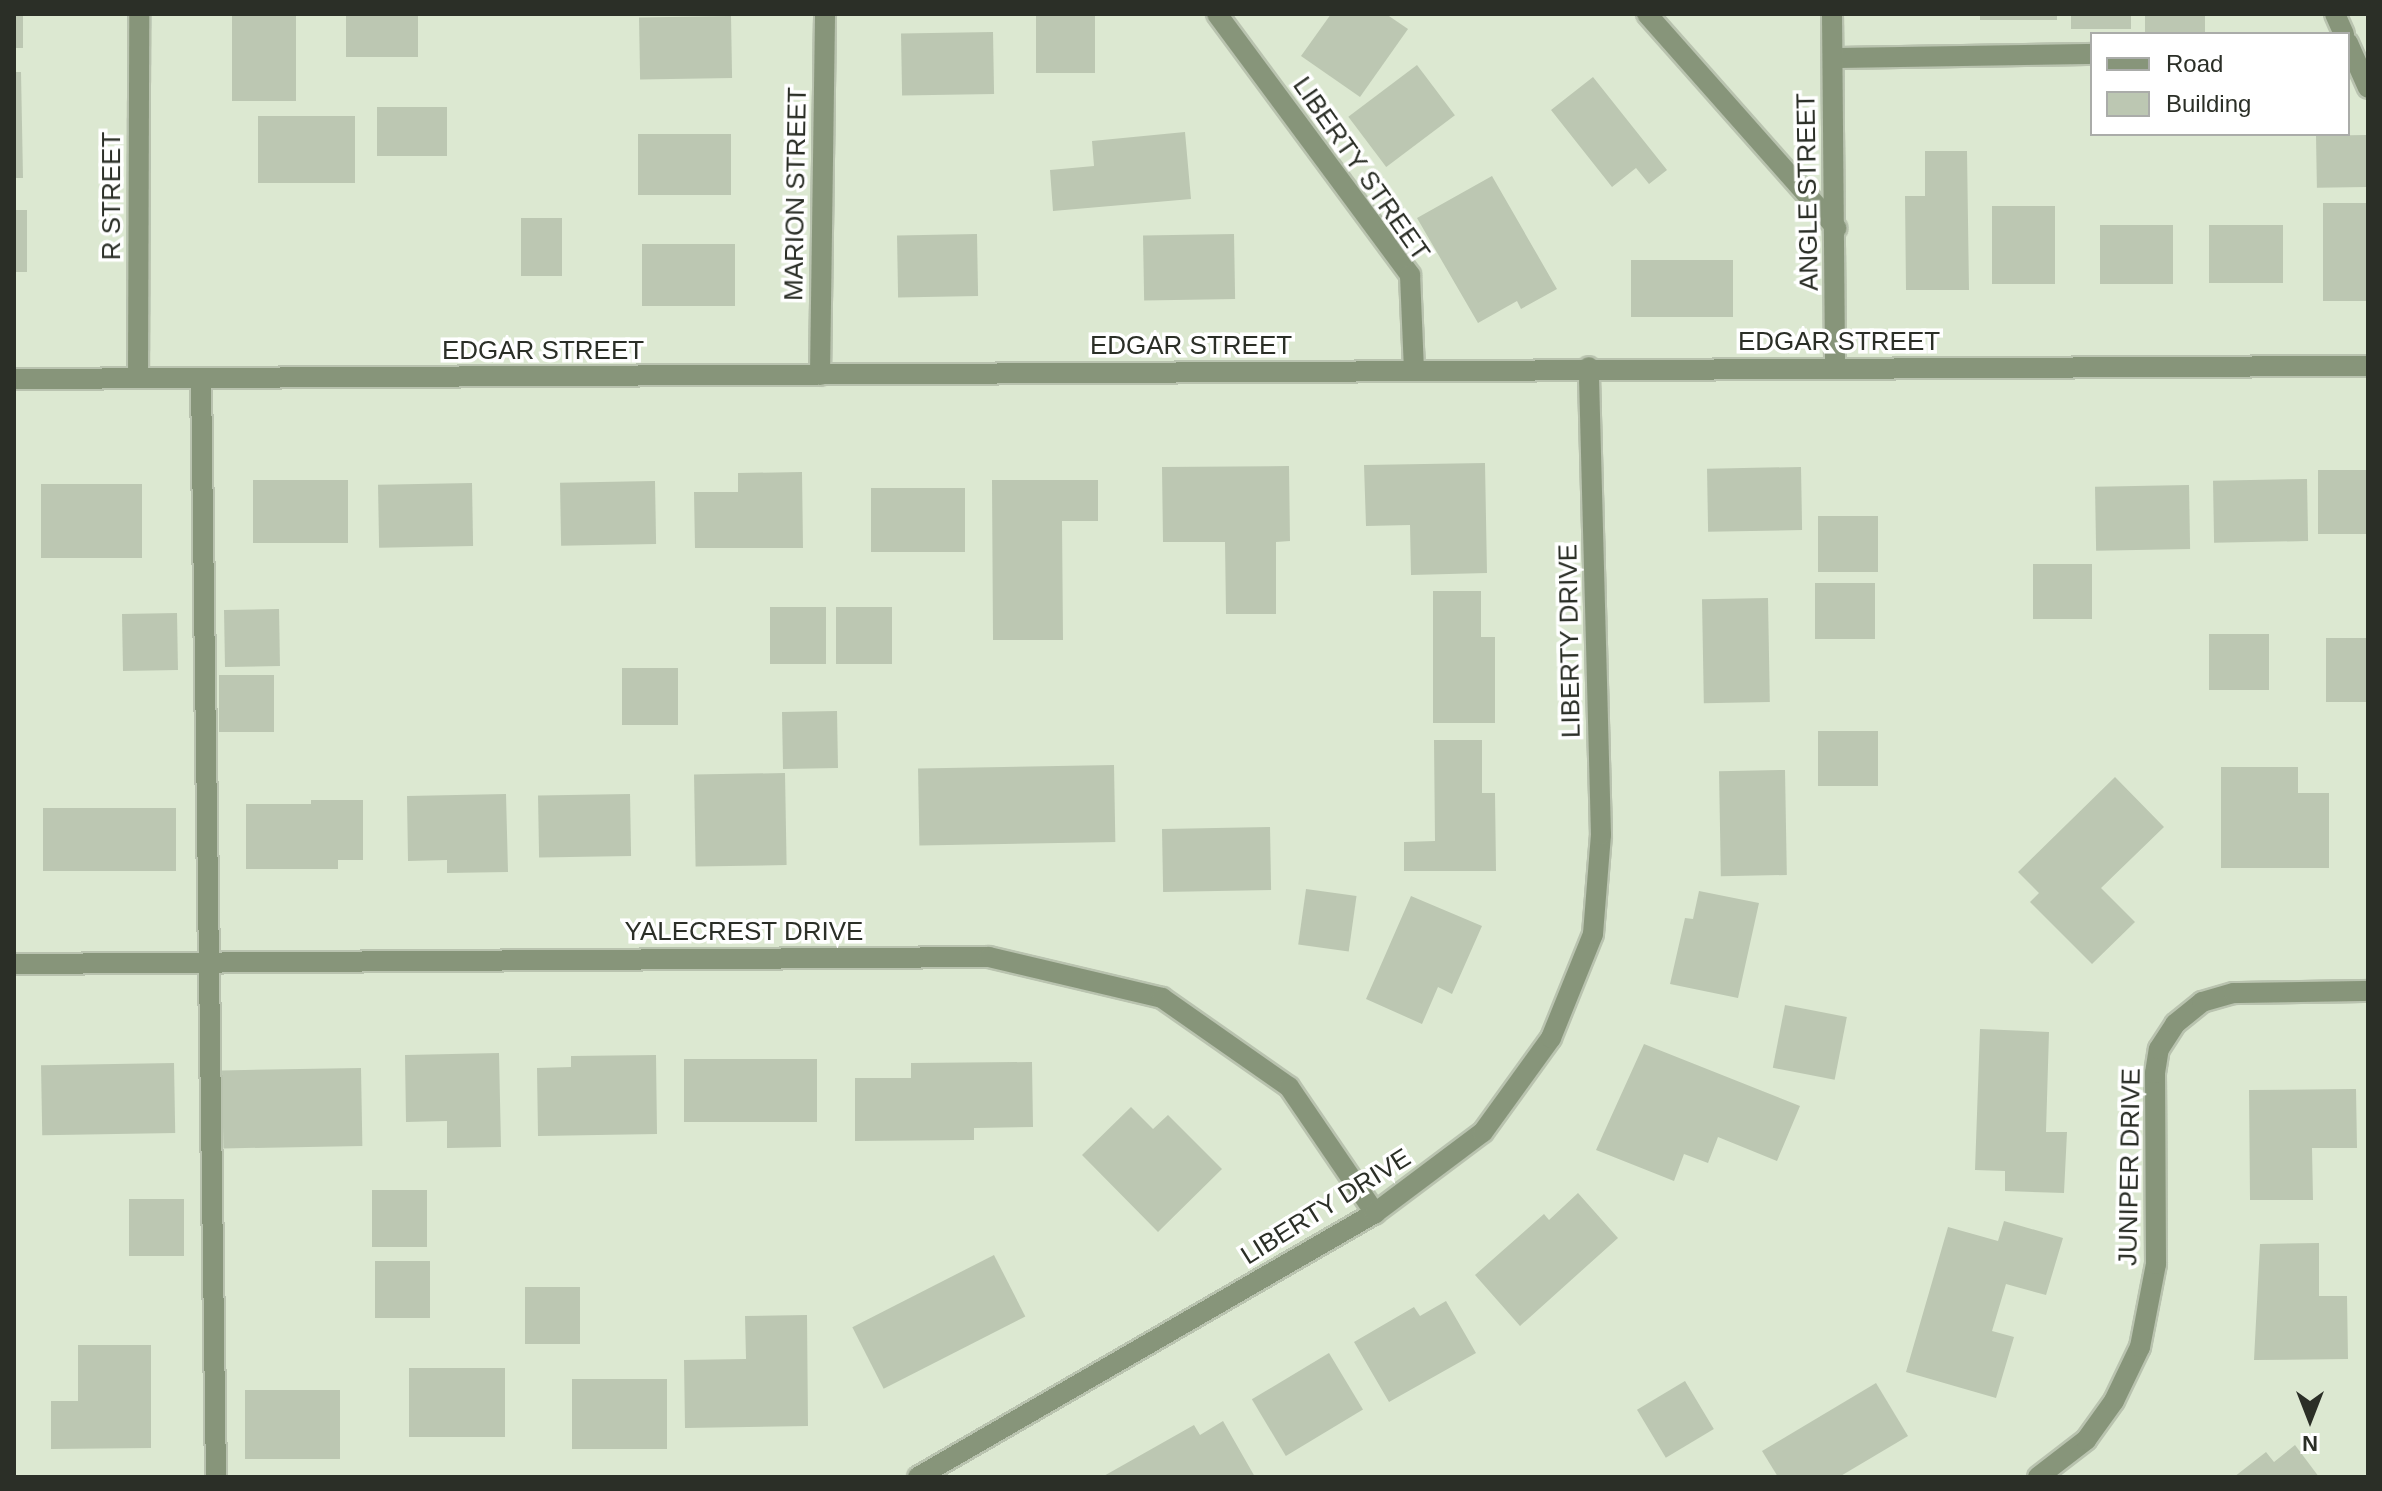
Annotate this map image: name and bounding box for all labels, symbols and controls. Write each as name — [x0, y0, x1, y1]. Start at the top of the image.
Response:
legend — [2090, 32, 2350, 136]
text: Road — [2166, 50, 2223, 77]
street label: LIBERTY STREET — [1286, 71, 1436, 267]
street label: MARION STREET — [779, 87, 813, 301]
text: Building — [2166, 90, 2251, 117]
street label: ANGLE STREET — [1791, 93, 1825, 291]
street label: R STREET — [96, 132, 128, 260]
street label: EDGAR STREET — [1738, 326, 1940, 358]
street label: EDGAR STREET — [1090, 330, 1292, 362]
street label: EDGAR STREET — [442, 335, 644, 367]
street label: LIBERTY DRIVE — [1553, 543, 1587, 739]
street label: YALECREST DRIVE — [624, 916, 864, 948]
street label: JUNIPER DRIVE — [2113, 1068, 2147, 1266]
street label: LIBERTY DRIVE — [1235, 1142, 1417, 1272]
north arrow — [2270, 1379, 2350, 1459]
text: N — [2302, 1431, 2318, 1456]

